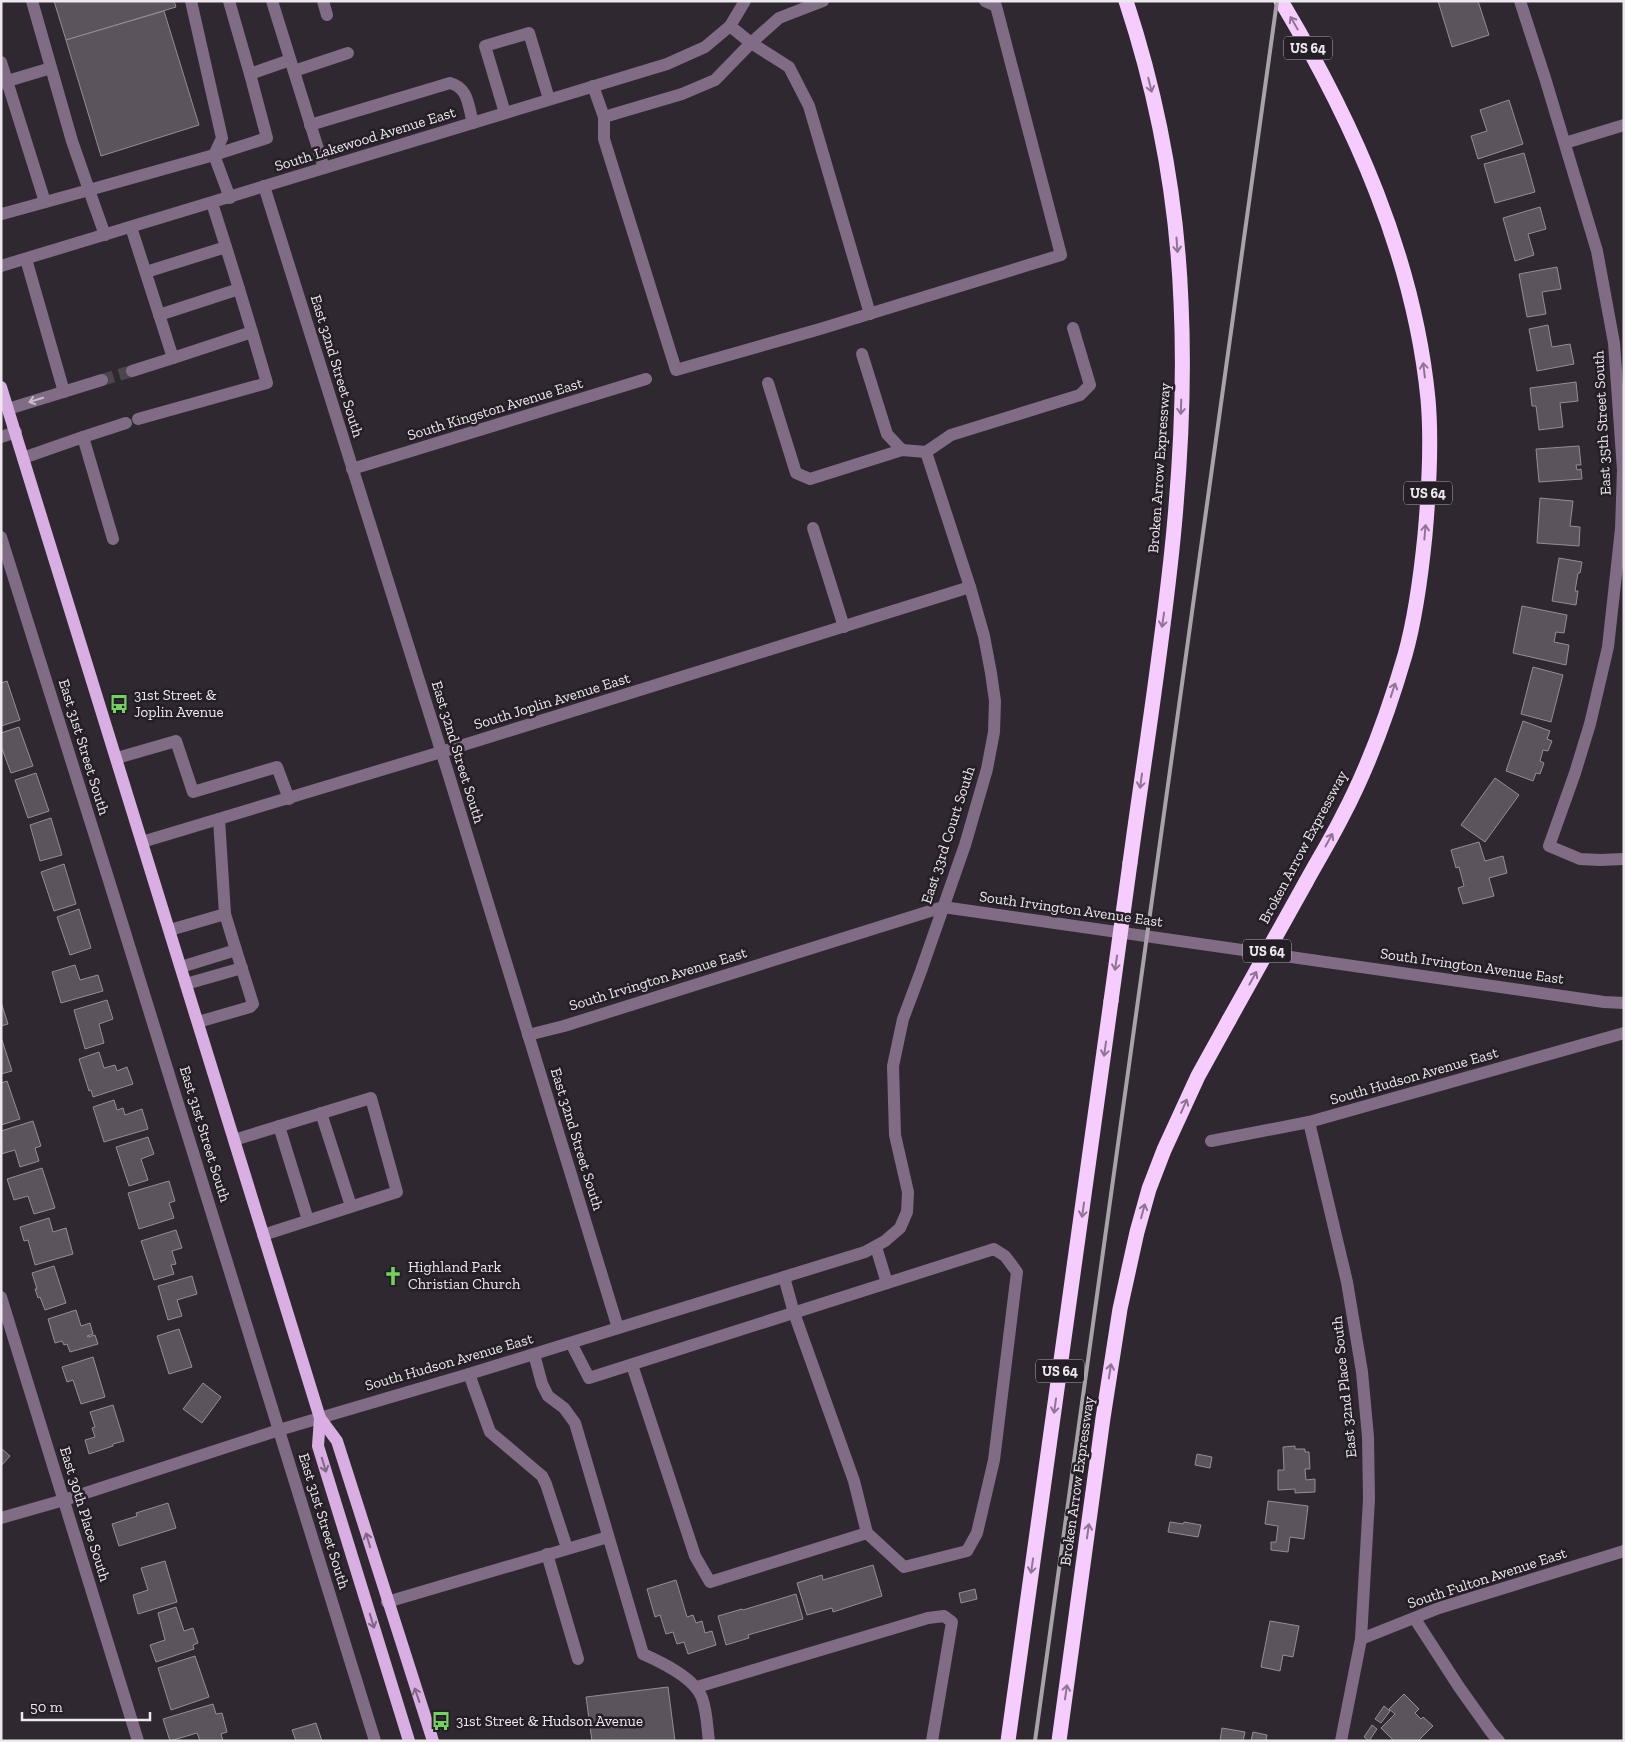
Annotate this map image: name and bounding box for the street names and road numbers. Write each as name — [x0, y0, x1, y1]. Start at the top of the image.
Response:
road number: US 64 — [1284, 36, 1332, 59]
street label: South Lakewood Avenue East — [272, 103, 458, 175]
street label: East 32nd Street South — [307, 293, 367, 440]
street label: East 35th Street South — [1589, 350, 1615, 496]
street label: South Kingston Avenue East — [405, 374, 585, 444]
street label: Broken Arrow Expressway — [1144, 382, 1174, 554]
road number: US 64 — [1404, 482, 1452, 504]
street label: South Joplin Avenue East — [472, 669, 633, 733]
street label: East 31st Street South — [55, 677, 113, 818]
street label: East 32nd Street South — [428, 679, 488, 826]
street label: East 33rd Court South — [917, 763, 979, 906]
street label: Broken Arrow Expressway — [1255, 767, 1351, 927]
street label: South Irvington Avenue East — [978, 887, 1164, 931]
road number: US 64 — [1243, 939, 1291, 962]
street label: South Irvington Avenue East — [567, 943, 750, 1015]
street label: South Irvington Avenue East — [1379, 944, 1565, 988]
street label: South Hudson Avenue East — [1328, 1043, 1500, 1109]
street label: East 31st Street South — [176, 1064, 234, 1205]
street label: East 32nd Street South — [547, 1066, 607, 1213]
street label: East 32nd Place South — [1328, 1315, 1360, 1459]
street label: South Hudson Avenue East — [363, 1329, 535, 1395]
road number: US 64 — [1036, 1360, 1084, 1382]
street label: Broken Arrow Expressway — [1056, 1395, 1098, 1567]
street label: East 30th Place South — [56, 1444, 114, 1584]
street label: East 31st Street South — [295, 1451, 353, 1592]
street label: South Fulton Avenue East — [1405, 1544, 1569, 1612]

